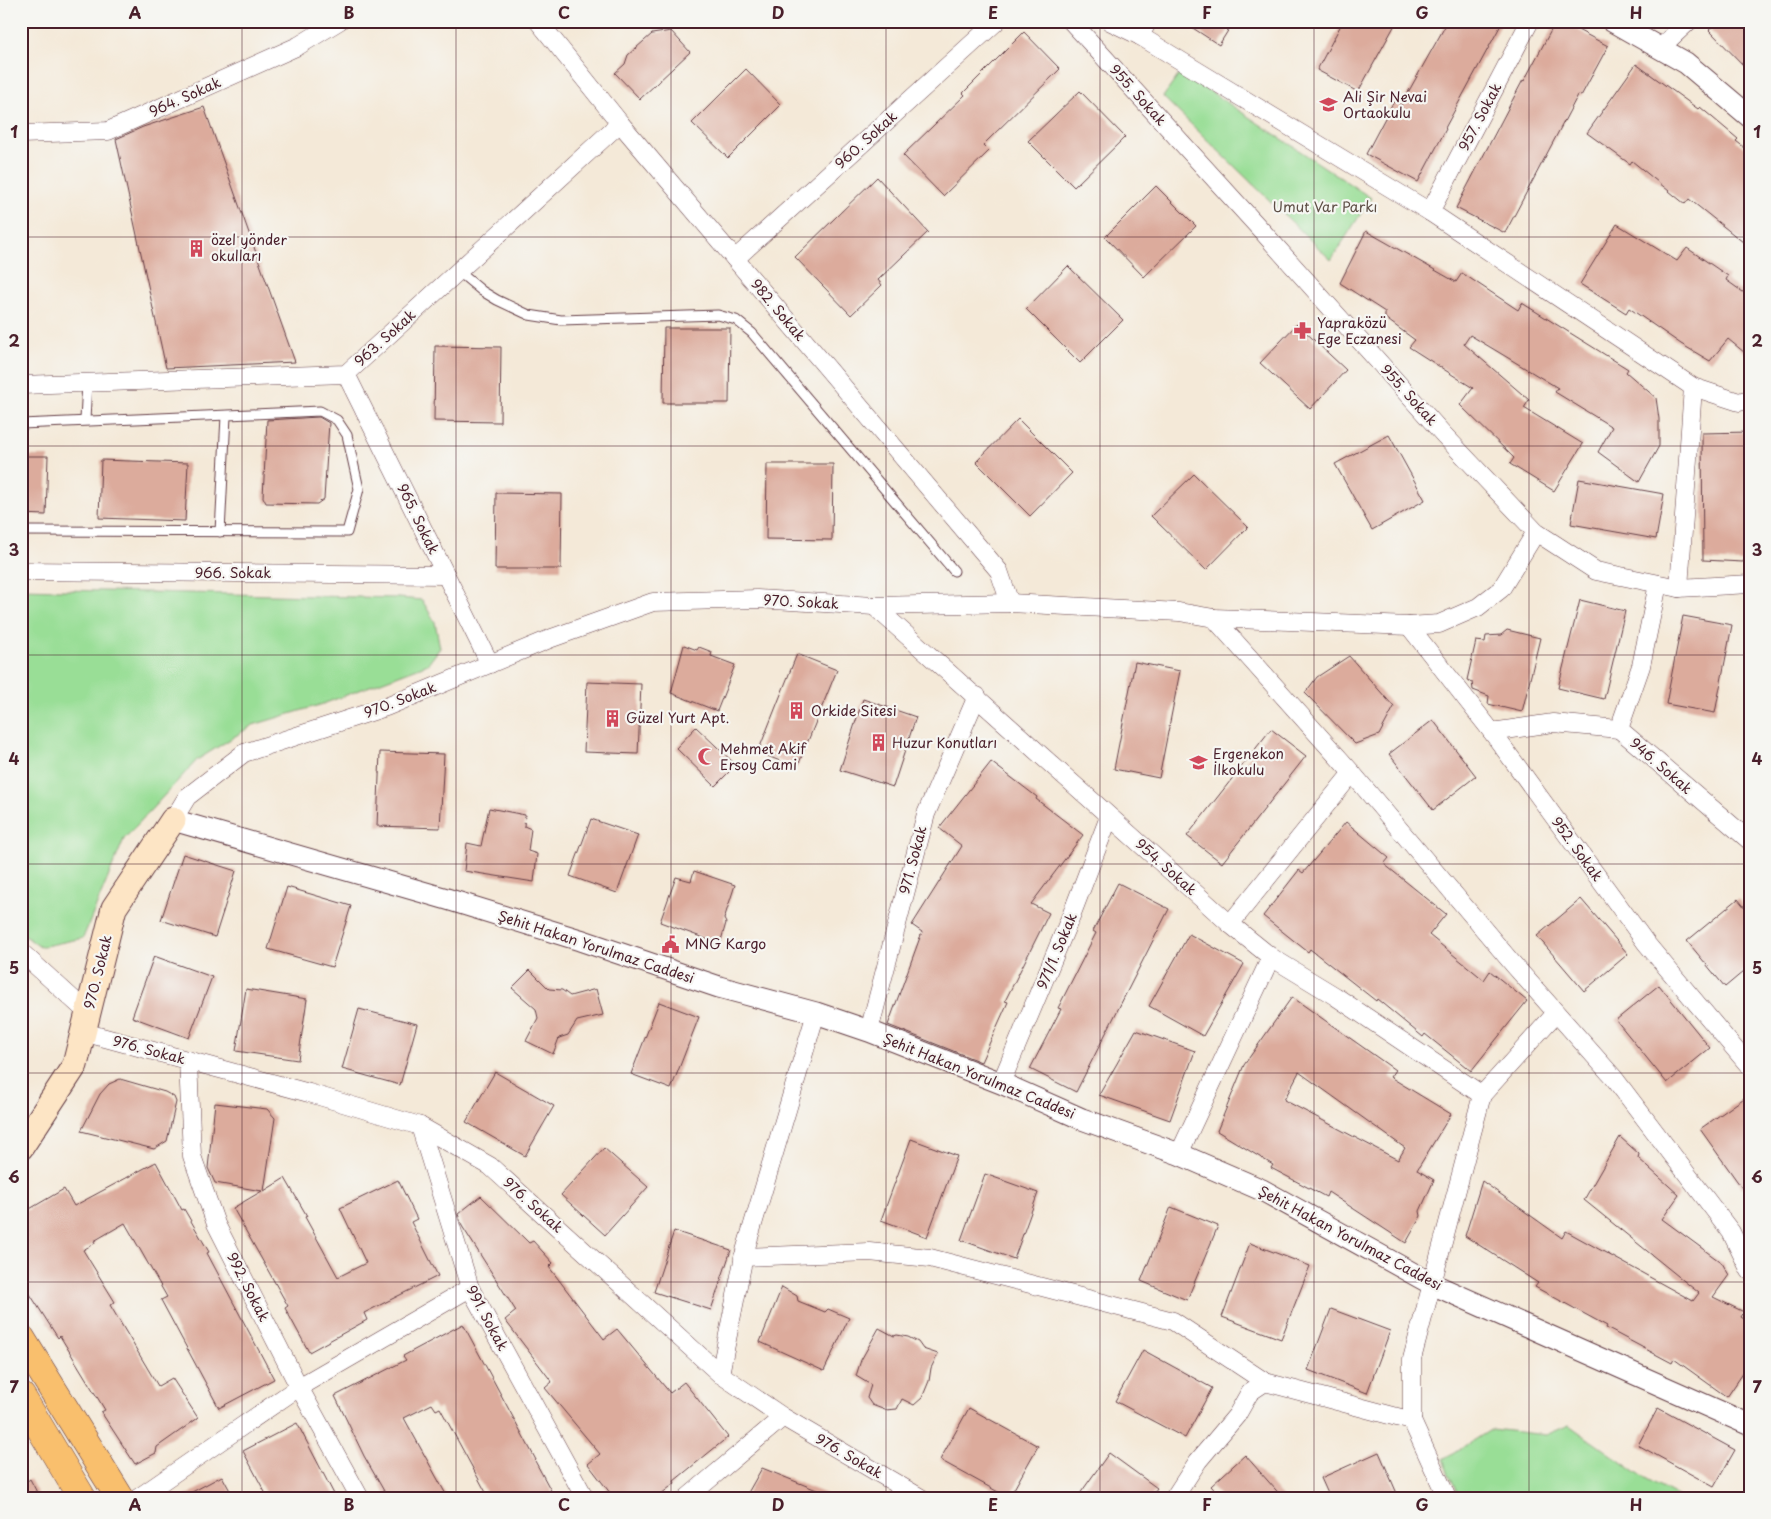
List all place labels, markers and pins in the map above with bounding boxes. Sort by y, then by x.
place label: Ali Şir Nevai Ortaokulu [1343,86,1427,123]
school or university icon: Ali Şir Nevai Ortaokulu [1319,95,1339,115]
place label: özel yönder okulları [211,229,287,266]
building icon: özel yönder okulları [187,238,207,258]
place label: Yapraközü Ege Eczanesi [1317,312,1402,349]
pharmacy icon: Yapraközü Ege Eczanesi [1293,321,1313,341]
place label: Orkide Sitesi [811,700,897,721]
building icon: Orkide Sitesi [787,701,807,721]
place label: Güzel Yurt Apt. [626,707,729,728]
building icon: Güzel Yurt Apt. [602,708,622,728]
place label: Huzur Konutları [892,732,997,753]
building icon: Huzur Konutları [868,733,888,753]
place label: Mehmet Akif Ersoy Cami [720,738,808,775]
place label: Ergenekon İlkokulu [1213,743,1284,780]
mosque icon: Mehmet Akif Ersoy Cami [696,747,716,767]
school or university icon: Ergenekon İlkokulu [1189,752,1209,772]
place label: MNG Kargo [685,933,766,954]
public building icon: MNG Kargo [661,934,681,954]

